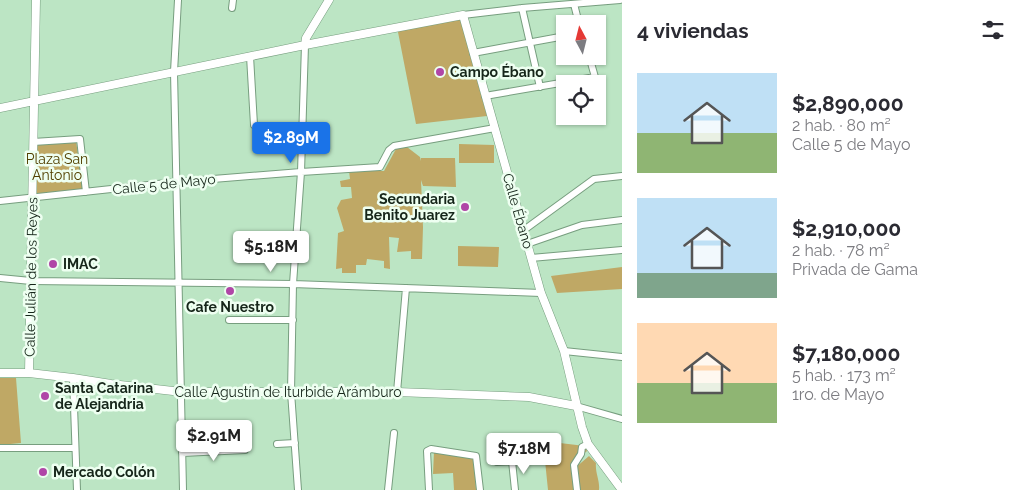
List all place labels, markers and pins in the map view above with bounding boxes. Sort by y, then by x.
place label: Campo Ébano [450,63,544,80]
marker: Campo Ébano [434,66,446,78]
pin: $2.89M [250,121,332,164]
place label: Secundaria Benito Juarez [364,191,455,223]
marker: Secundaria Benito Juarez [459,201,471,213]
pin: $5.18M [230,230,312,273]
place label: IMAC [63,256,98,272]
marker: IMAC [47,258,59,270]
marker: Cafe Nuestro [224,285,236,297]
place label: Cafe Nuestro [186,299,275,315]
place label: Santa Catarina de Alejandria [55,380,153,412]
marker: Santa Catarina de Alejandria [39,390,51,402]
pin: $2.91M [173,420,255,462]
pin: $7.18M [483,432,565,475]
place label: Mercado Colón [53,464,155,480]
marker: Mercado Colón [37,466,49,478]

